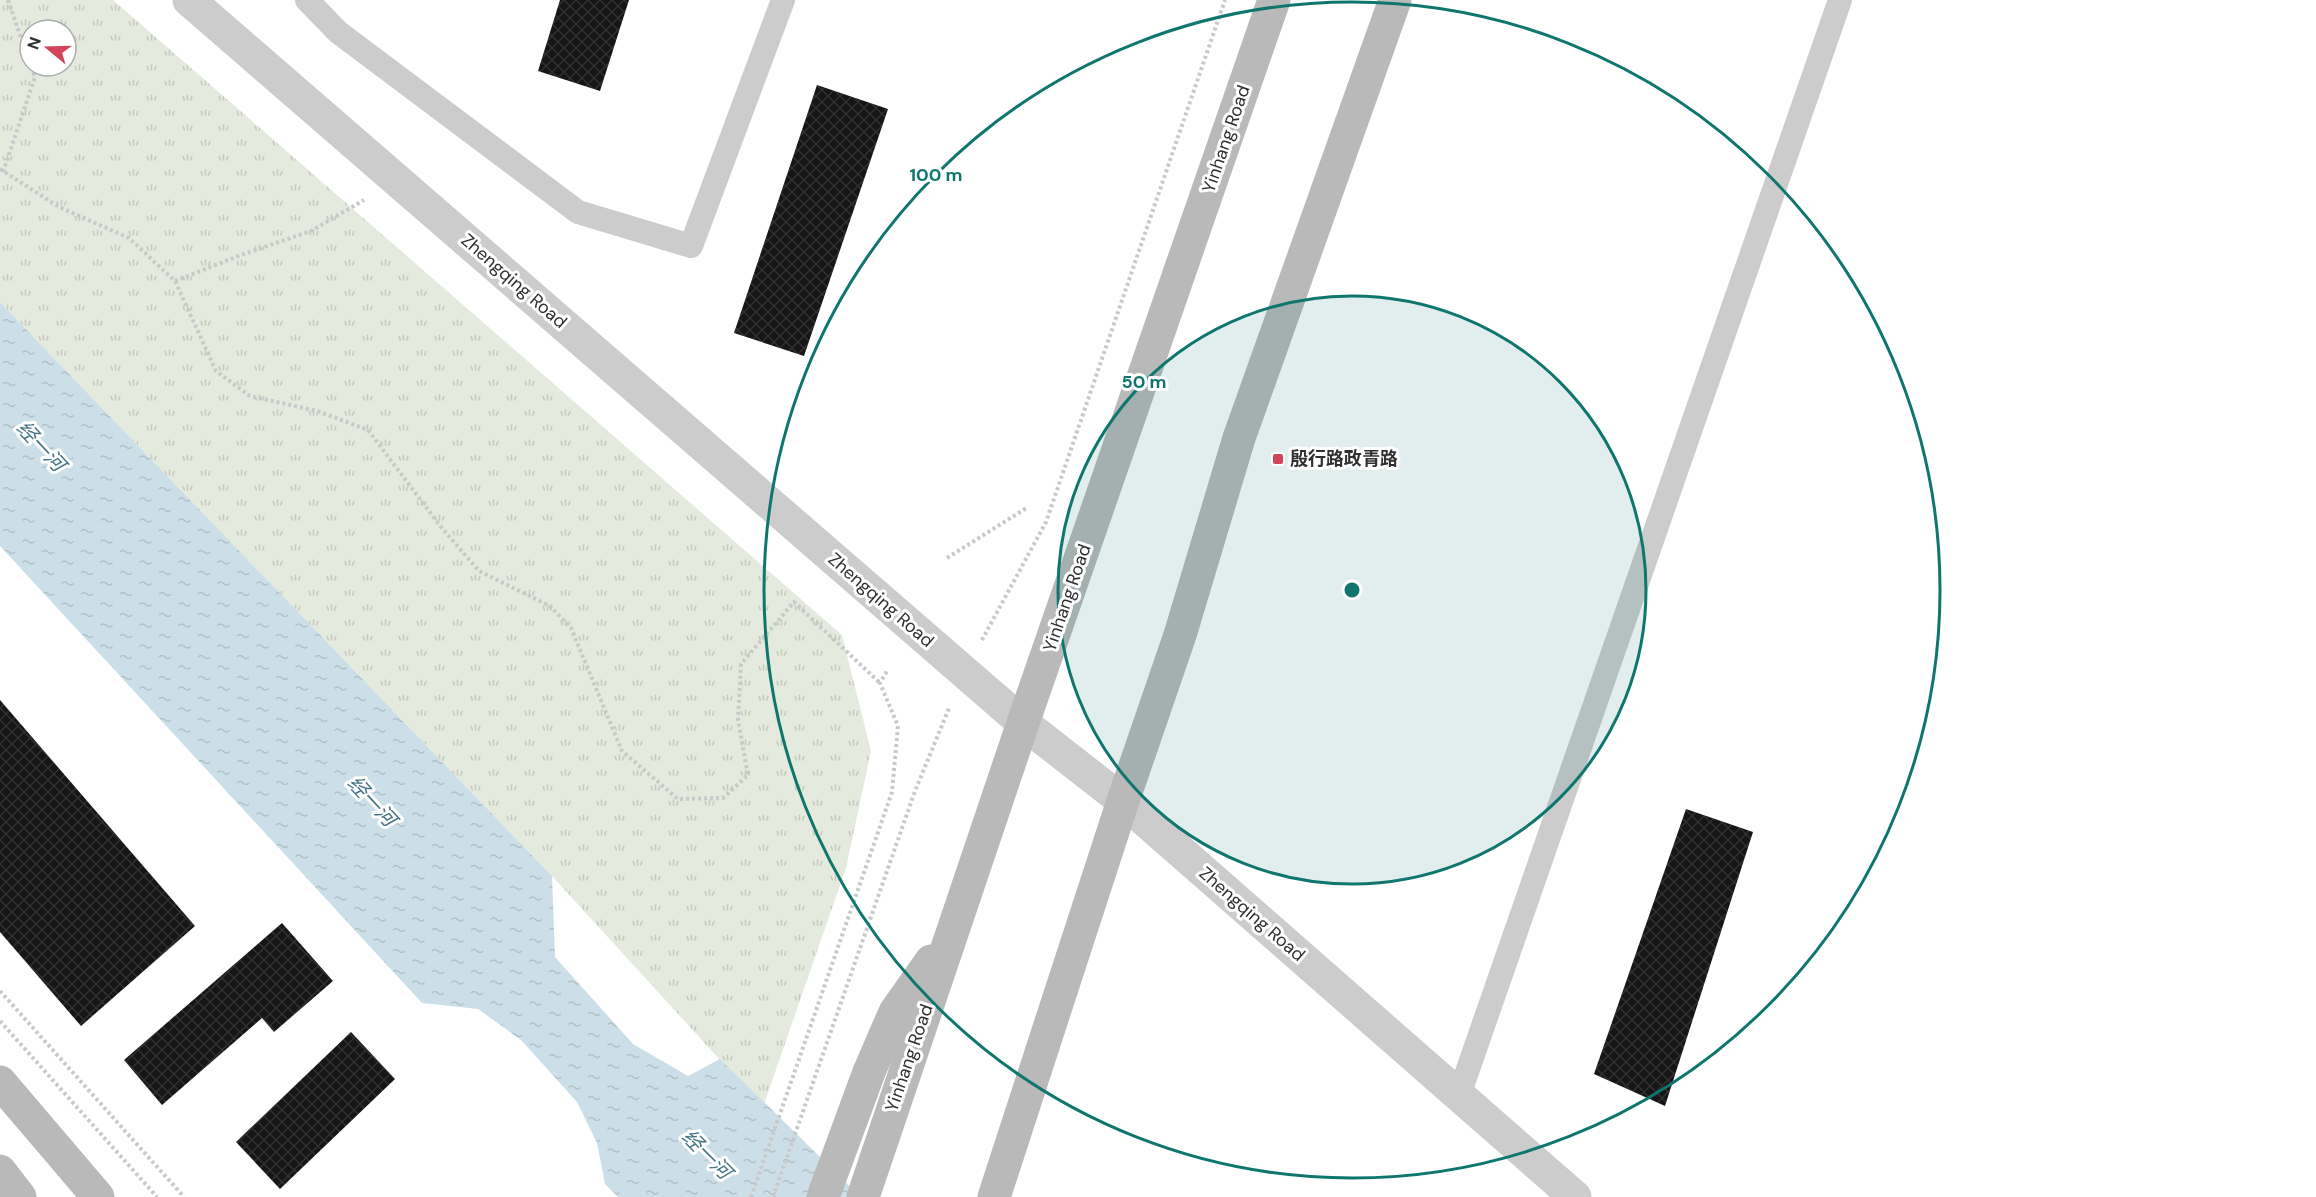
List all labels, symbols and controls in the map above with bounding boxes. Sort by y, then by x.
north arrow [18,18,78,78]
text: N [22,34,46,52]
street label: Yinhang Road [1196,82,1256,196]
text: 100 m [909,163,963,187]
street label: Zhengqing Road [456,228,572,334]
text: 50 m [1121,370,1167,394]
water label: 经一河 [11,415,74,480]
place label: 殷行路政青路 [1290,447,1398,471]
marker: 殷行路政青路 [1271,452,1285,466]
street label: Yinhang Road [1037,541,1097,655]
street label: Zhengqing Road [823,547,939,653]
centre of rings [1342,580,1362,600]
water label: 经一河 [342,770,405,835]
street label: Zhengqing Road [1194,861,1310,967]
street label: Yinhang Road [879,1001,939,1115]
water label: 经一河 [677,1124,740,1187]

